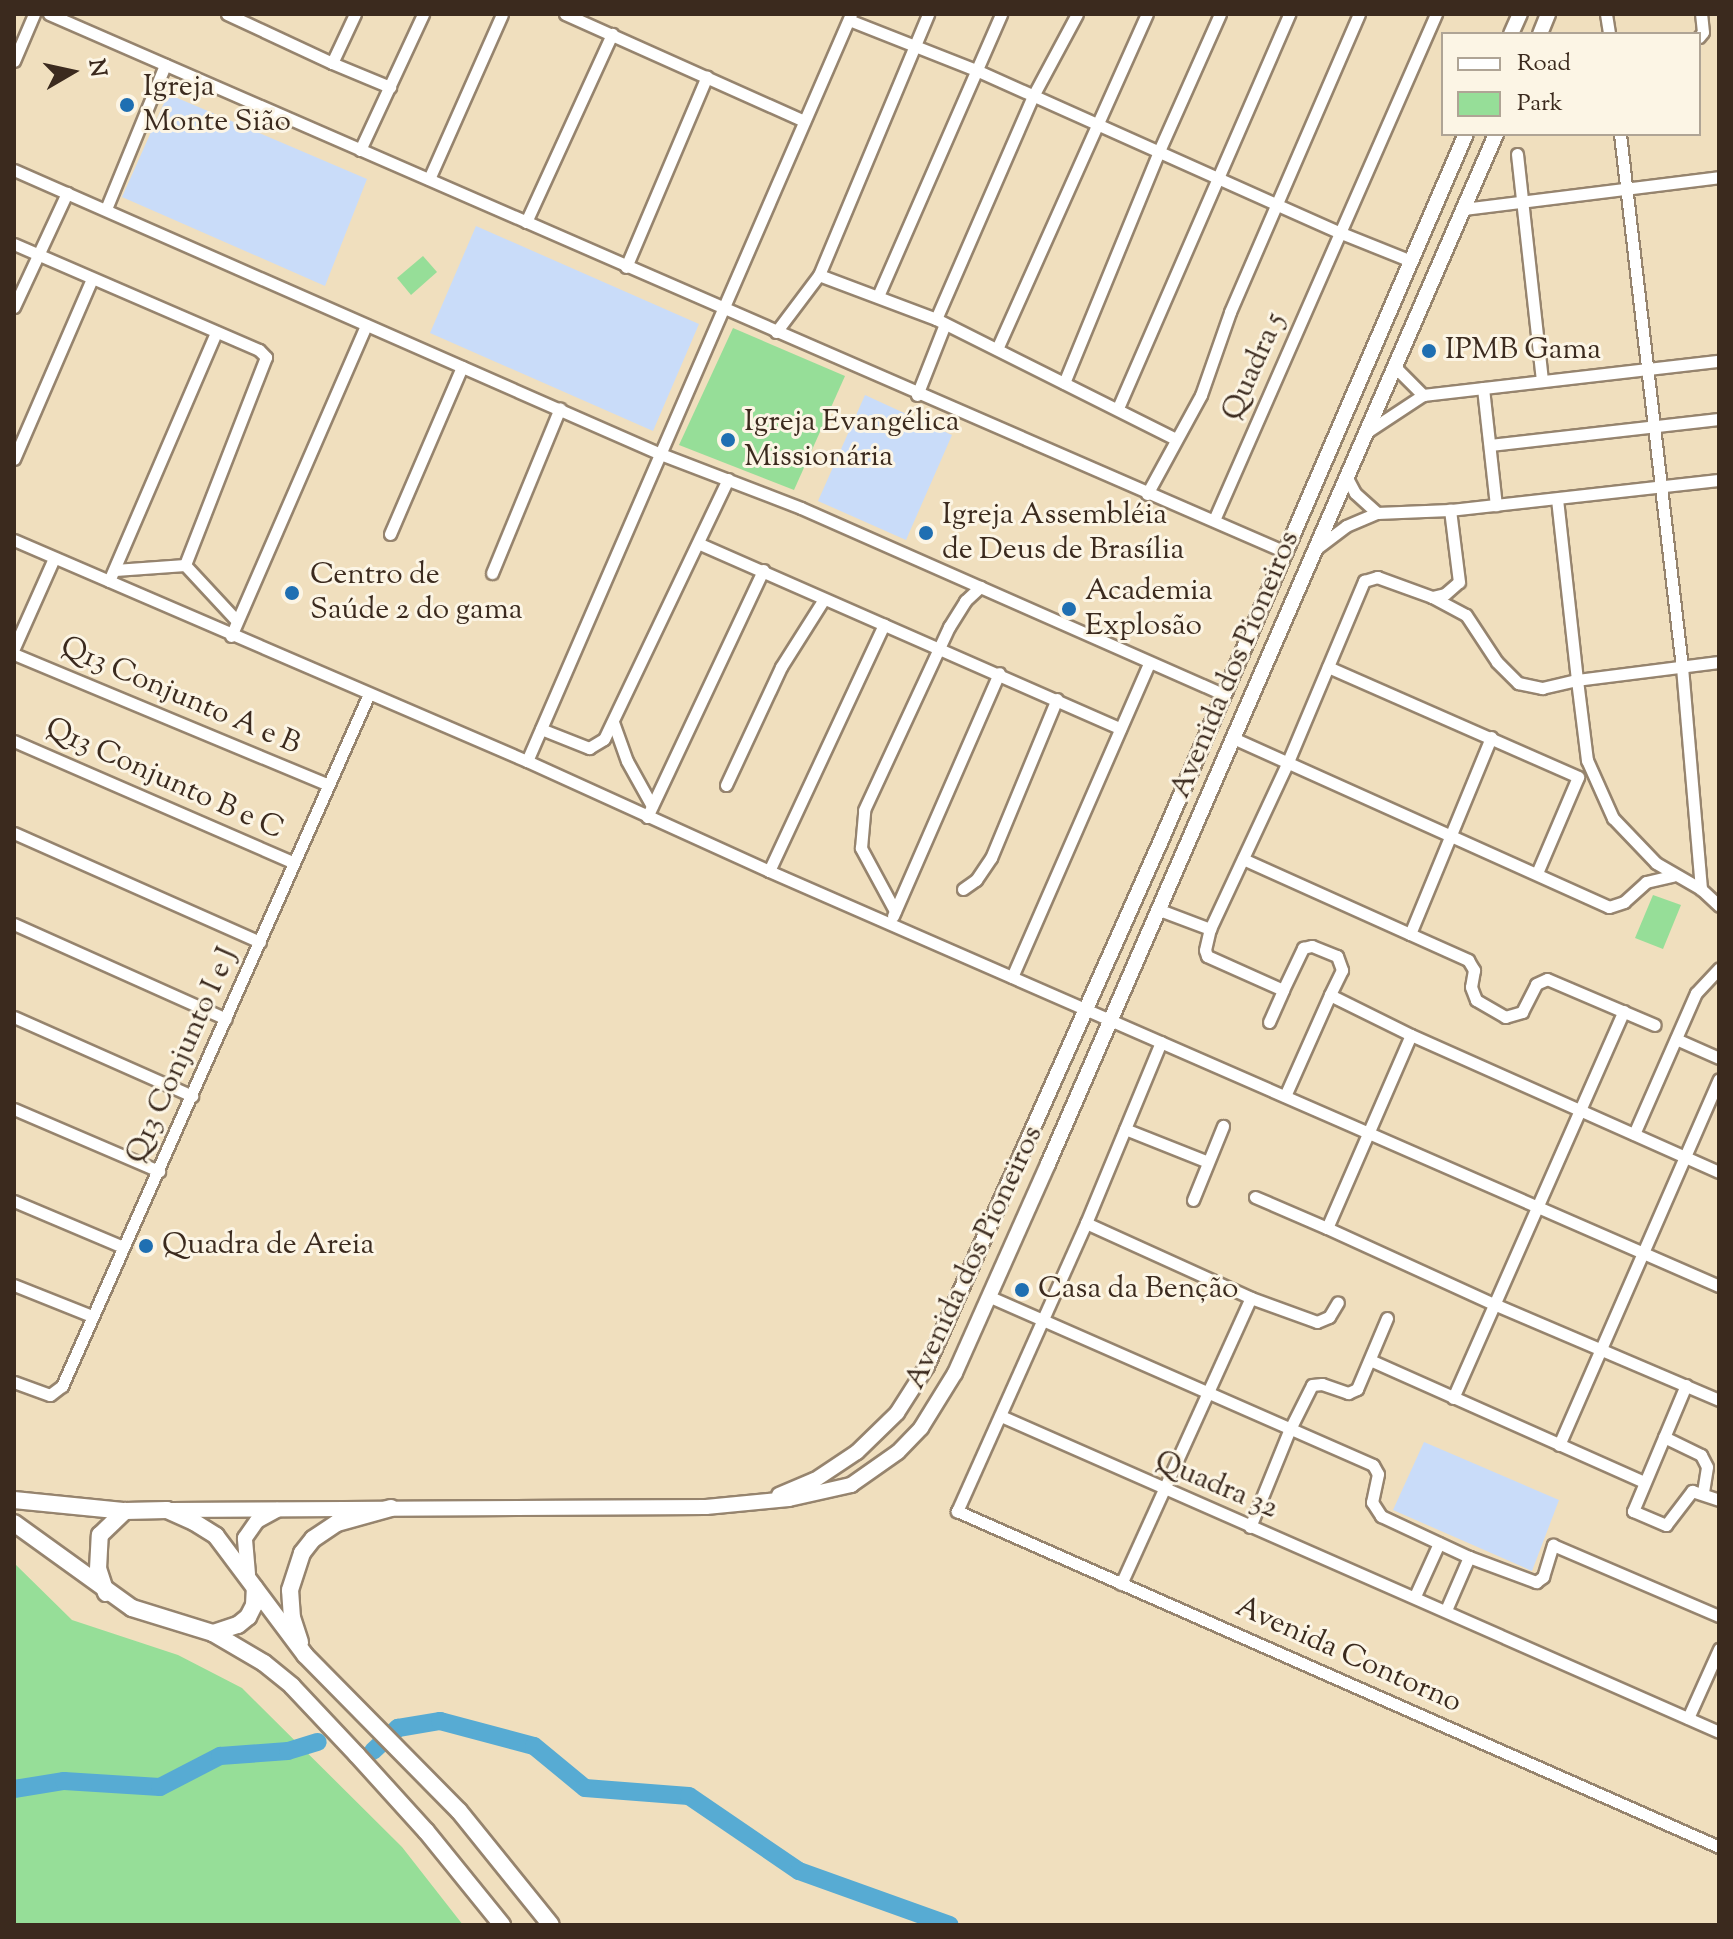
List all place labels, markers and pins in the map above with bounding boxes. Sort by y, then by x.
place label: Igreja Monte Sião [143,70,291,140]
marker: Igreja Monte Sião [118,96,136,114]
place label: IPMB Gama [1445,333,1601,369]
marker: IPMB Gama [1420,342,1438,360]
place label: Igreja Evangélica Missionária [744,405,960,476]
marker: Igreja Evangélica Missionária [719,431,737,449]
place label: Igreja Assembléia de Deus de Brasília [942,498,1184,568]
marker: Igreja Assembléia de Deus de Brasília [917,524,935,542]
place label: Centro de Saúde 2 do gama [310,558,523,628]
place label: Academia Explosão [1085,574,1213,644]
marker: Centro de Saúde 2 do gama [281,582,303,604]
marker: Academia Explosão [1060,600,1078,618]
place label: Quadra de Areia [162,1228,374,1264]
marker: Quadra de Areia [137,1237,155,1255]
place label: Casa da Benção [1038,1272,1238,1308]
marker: Casa da Benção [1013,1281,1031,1299]

